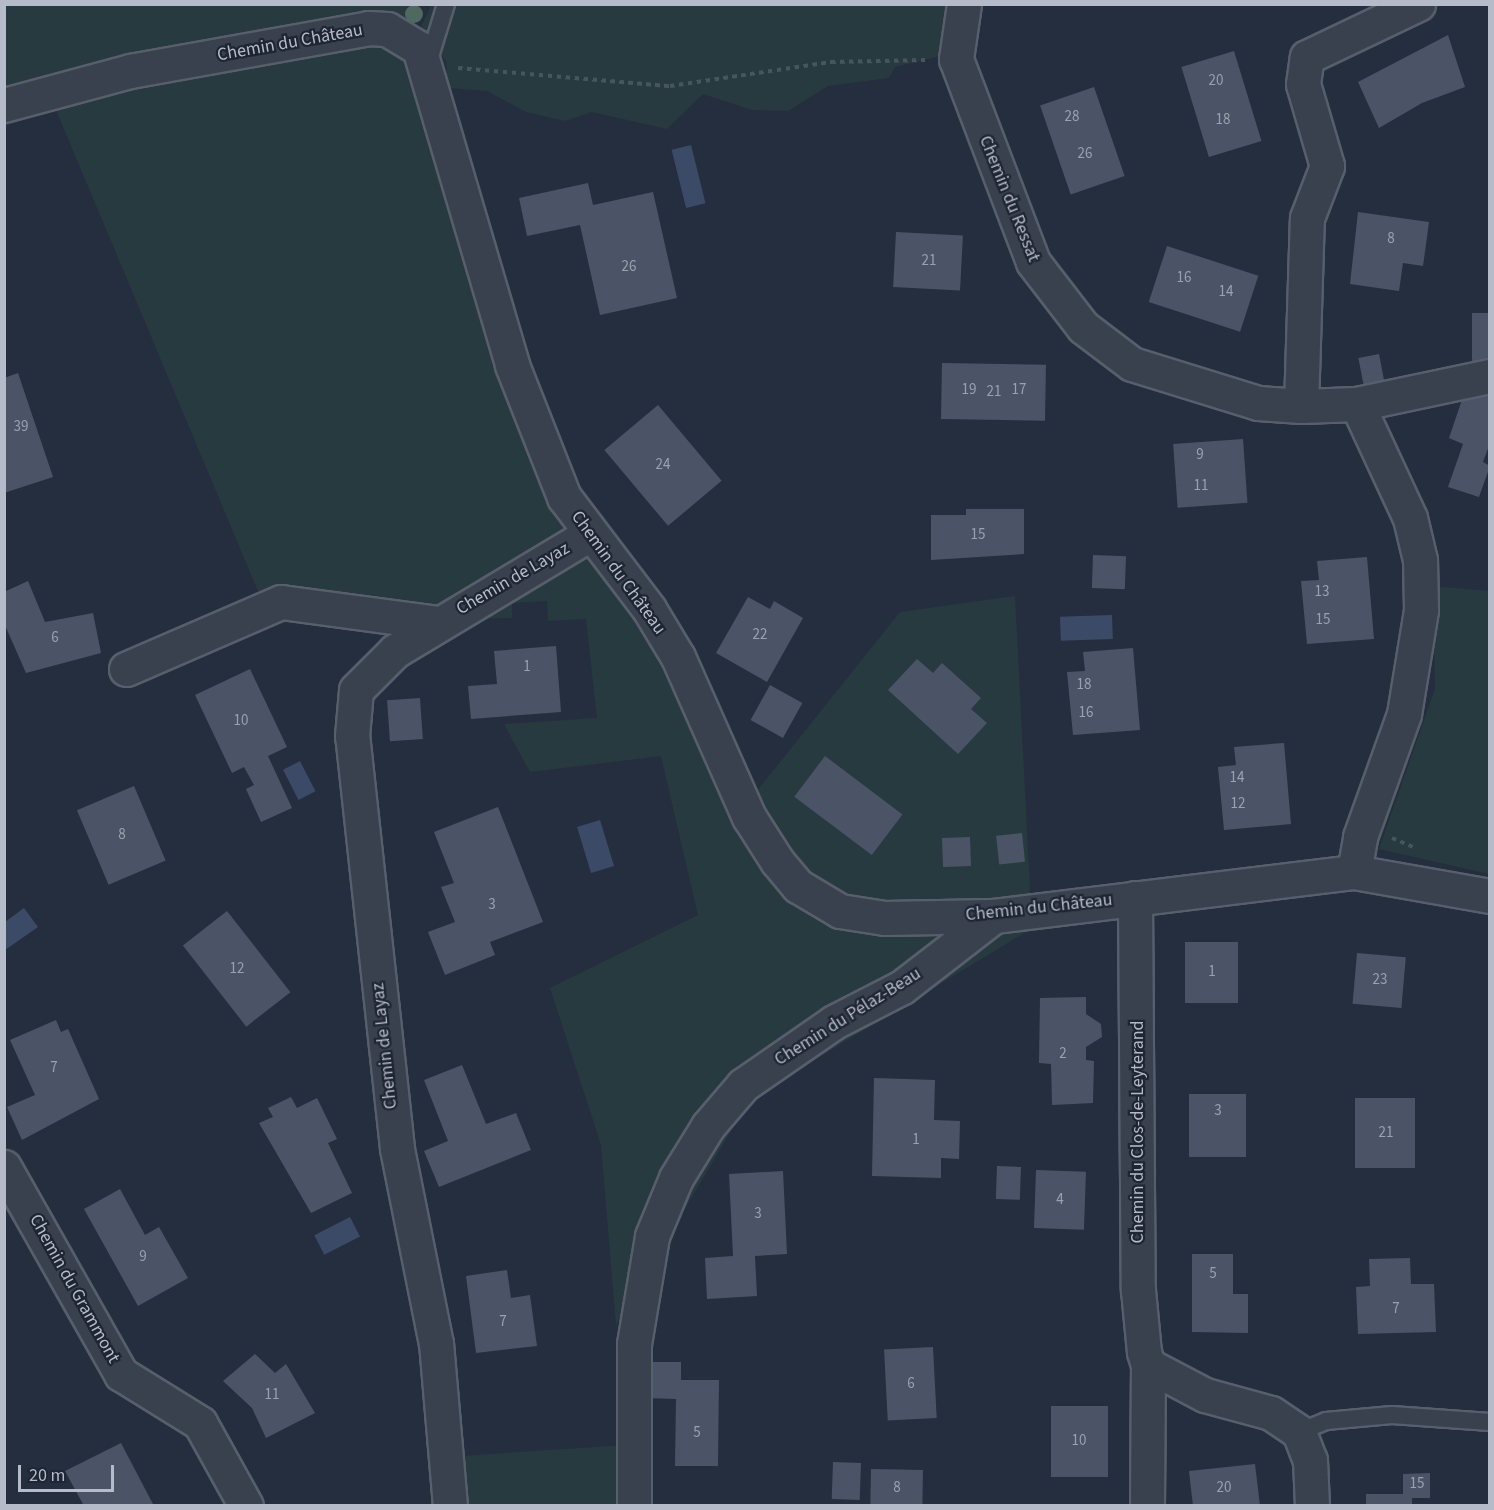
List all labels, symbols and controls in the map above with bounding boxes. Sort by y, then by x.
street label: Chemin du Château [216,20,364,66]
house number: 20 [1209,72,1223,90]
house number: 28 [1065,108,1079,126]
house number: 18 [1216,111,1230,129]
street label: Chemin du Ressat [974,133,1044,265]
house number: 26 [1078,145,1092,163]
house number: 8 [1387,230,1395,248]
house number: 21 [922,252,936,270]
house number: 26 [622,258,636,276]
house number: 16 [1177,269,1191,287]
house number: 14 [1219,283,1233,301]
house number: 19 [962,381,976,399]
house number: 17 [1012,381,1026,399]
house number: 21 [987,383,1001,401]
house number: 39 [14,418,28,436]
house number: 9 [1196,446,1204,464]
house number: 24 [656,456,670,474]
house number: 11 [1194,477,1208,495]
street label: Chemin du Château [566,507,670,639]
house number: 15 [971,526,985,544]
street label: Chemin de Layaz [453,538,573,620]
house number: 13 [1315,583,1329,601]
house number: 15 [1316,611,1330,629]
house number: 22 [753,626,767,644]
house number: 6 [51,629,59,647]
house number: 1 [523,658,531,676]
house number: 18 [1077,676,1091,694]
house number: 16 [1079,704,1093,722]
house number: 10 [234,712,248,730]
house number: 14 [1230,769,1244,787]
house number: 12 [1231,795,1245,813]
house number: 8 [118,826,126,844]
street label: Chemin du Château [965,890,1113,926]
house number: 3 [488,896,496,914]
house number: 12 [230,960,244,978]
street label: Chemin du Pélaz-Beau [771,963,925,1071]
house number: 1 [1208,963,1216,981]
house number: 23 [1373,971,1387,989]
street label: Chemin de Layaz [368,982,402,1110]
street label: Chemin du Clos-de-Leyterand [1127,1020,1149,1244]
house number: 2 [1059,1045,1067,1063]
house number: 7 [50,1059,58,1077]
house number: 3 [1214,1102,1222,1120]
house number: 21 [1379,1124,1393,1142]
house number: 1 [912,1131,920,1149]
house number: 4 [1056,1191,1064,1209]
house number: 3 [754,1205,762,1223]
street label: Chemin du Grammont [24,1211,124,1367]
house number: 9 [139,1248,147,1266]
house number: 5 [1209,1265,1217,1283]
house number: 7 [1392,1300,1400,1318]
house number: 7 [499,1313,507,1331]
house number: 6 [907,1375,915,1393]
house number: 11 [265,1386,279,1404]
house number: 5 [693,1424,701,1442]
house number: 10 [1072,1432,1086,1450]
scale bar [21,1453,117,1491]
text: 20 m [29,1463,65,1488]
house number: 15 [1410,1475,1424,1493]
house number: 8 [893,1479,901,1497]
house number: 20 [1217,1479,1231,1497]

